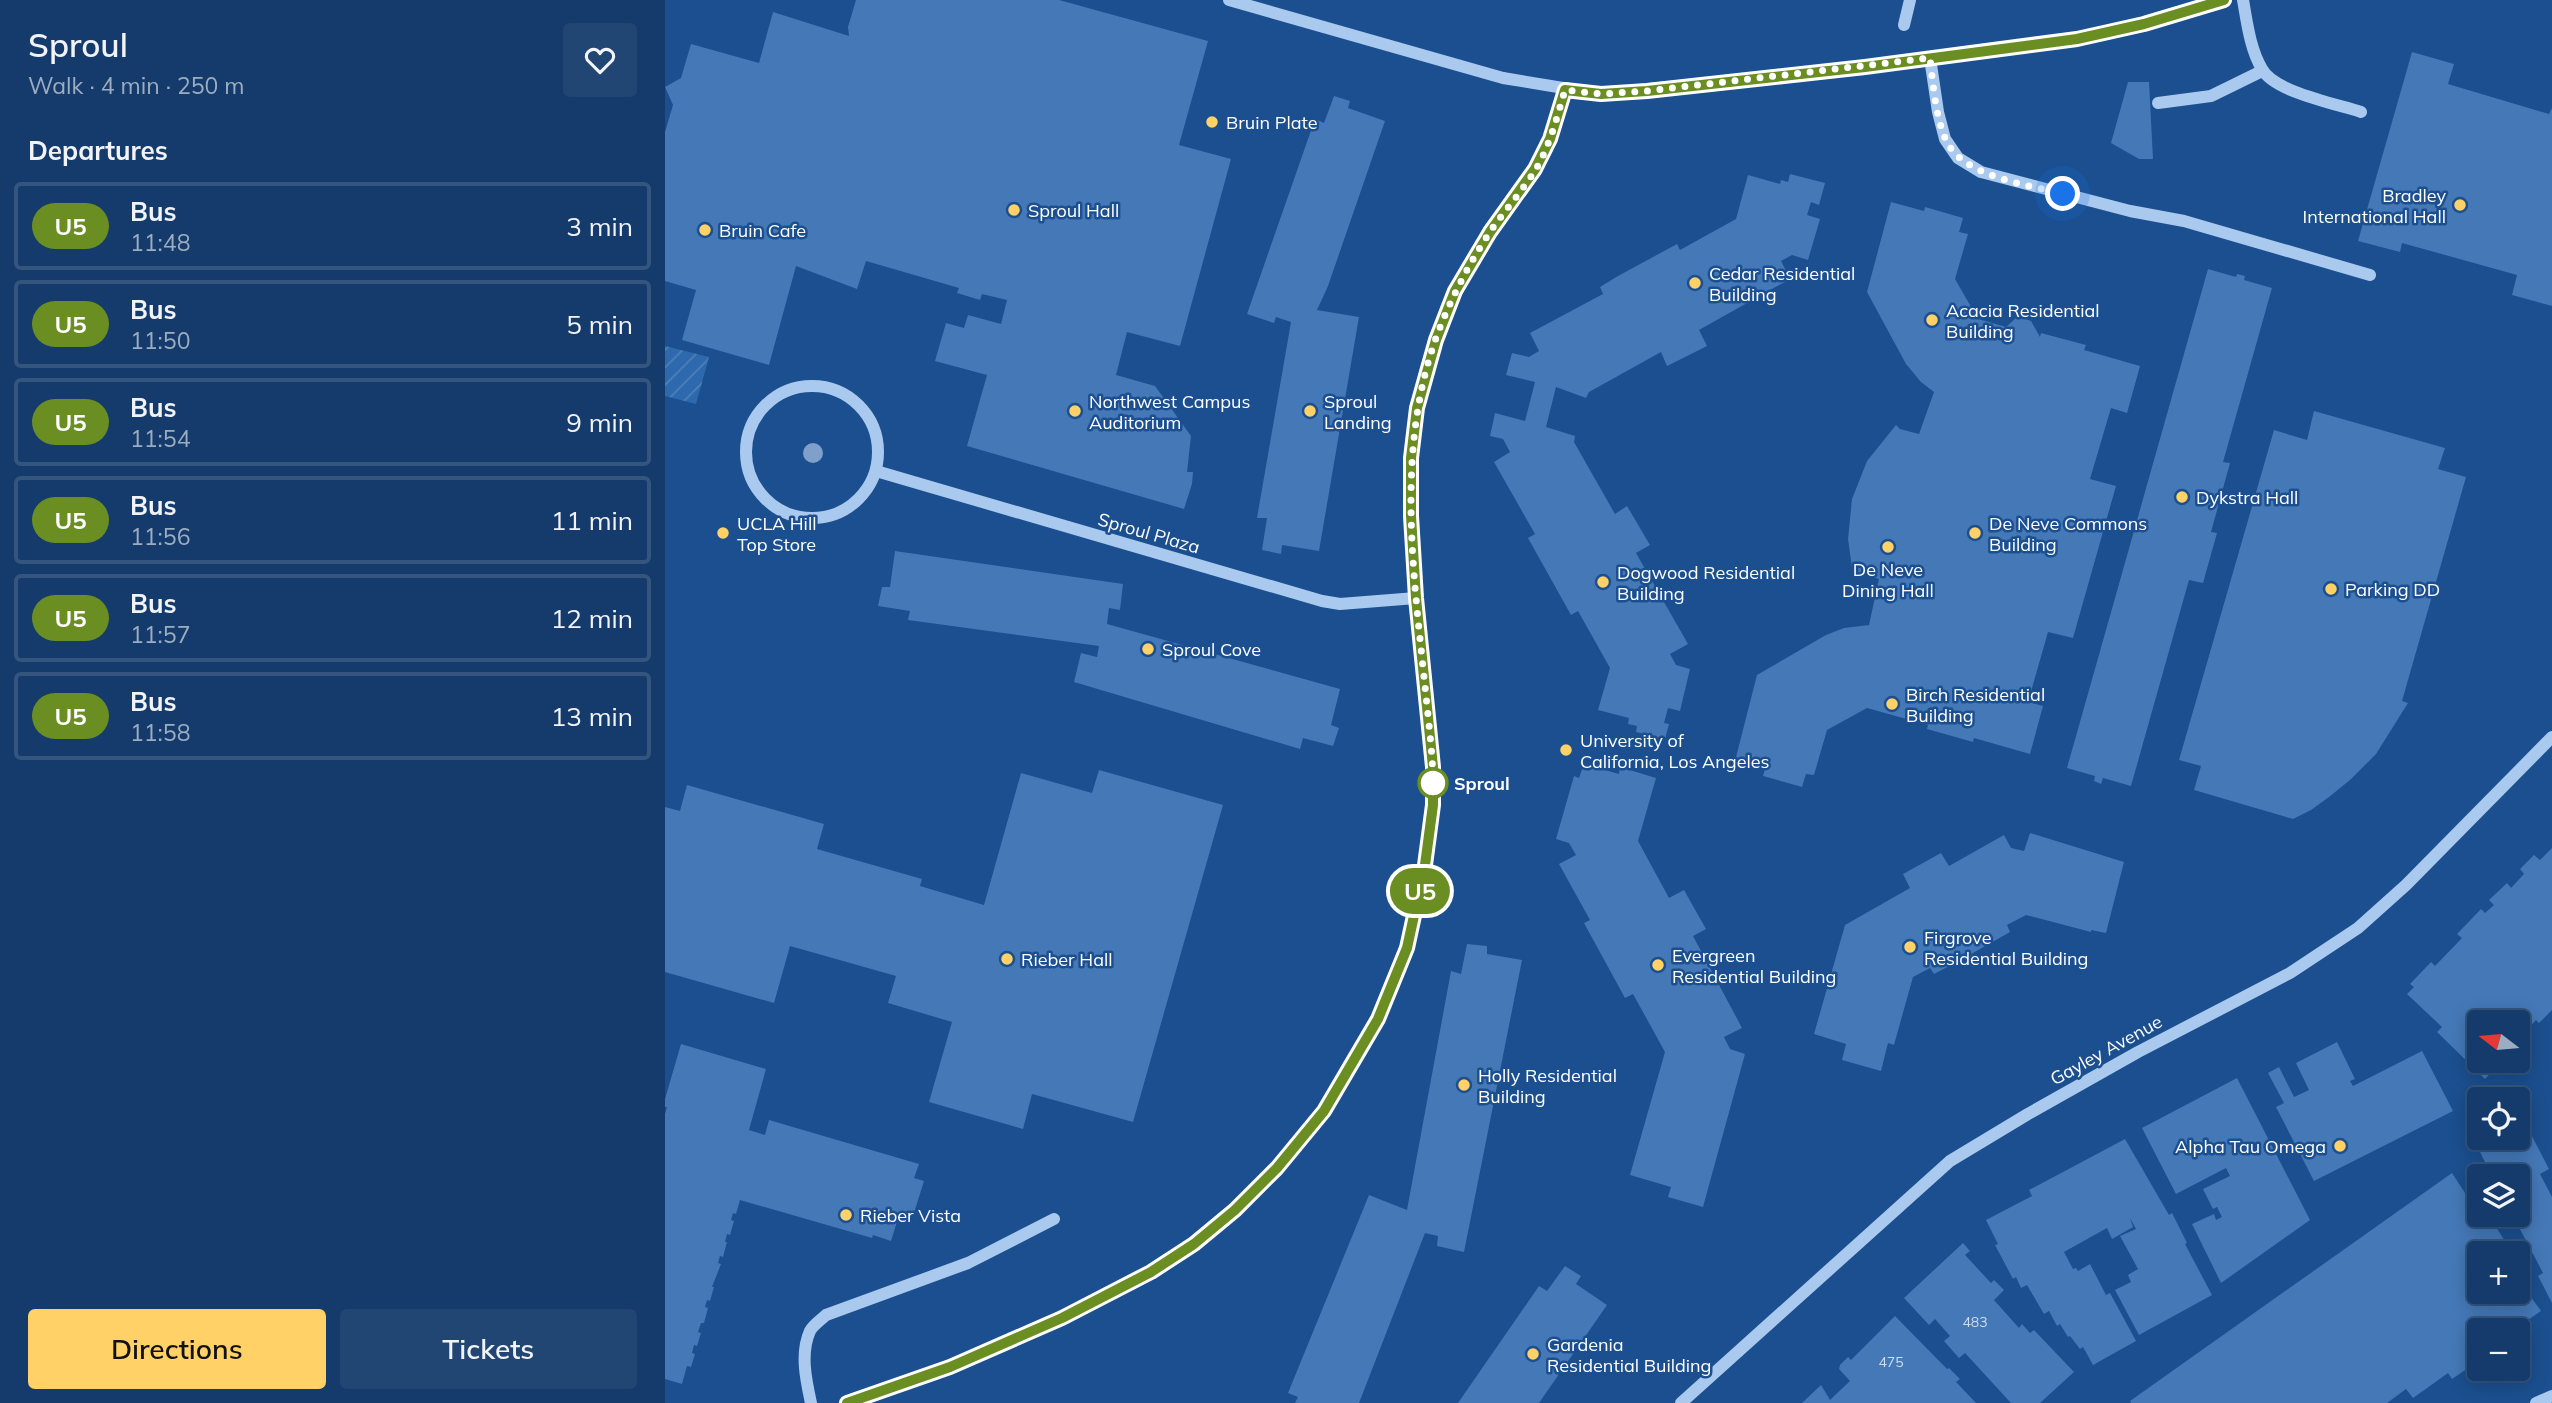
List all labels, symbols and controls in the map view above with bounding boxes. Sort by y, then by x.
button: heart [563,23,637,97]
text: Sproul [28,24,128,65]
text: Walk · 4 min · 250 m [28,71,245,100]
place label: Bruin Plate [1226,111,1318,134]
marker: Bruin Plate [1204,114,1220,130]
text: Departures [28,134,168,167]
your location [2045,176,2080,211]
place label: Bradley International Hall [2303,184,2446,228]
text: Bus [130,195,176,228]
marker: Bradley International Hall [2452,197,2468,213]
place label: Sproul Hall [1028,199,1119,222]
marker: Sproul Hall [1006,202,1022,218]
text: 3 min [566,210,633,243]
text: U5 [54,211,87,241]
place label: Bruin Cafe [719,219,806,242]
marker: Bruin Cafe [697,222,713,238]
text: 11:48 [130,228,190,257]
place label: Cedar Residential Building [1709,262,1855,306]
marker: Cedar Residential Building [1687,275,1703,291]
text: Bus [130,293,176,326]
place label: Acacia Residential Building [1946,299,2100,343]
text: 5 min [566,308,633,341]
text: U5 [54,309,87,339]
marker: Acacia Residential Building [1924,312,1940,328]
text: 11:50 [130,326,190,355]
place label: Northwest Campus Auditorium [1089,390,1250,434]
place label: Sproul Landing [1324,390,1392,434]
text: Bus [130,391,176,424]
marker: Northwest Campus Auditorium [1067,403,1083,419]
marker: Sproul Landing [1302,403,1318,419]
text: 9 min [566,406,633,439]
text: U5 [54,407,87,437]
text: 11:54 [130,424,190,453]
place label: Dykstra Hall [2196,486,2298,509]
text: Bus [130,489,176,522]
marker: Dykstra Hall [2174,489,2190,505]
text: 11 min [551,504,633,537]
text: U5 [54,505,87,535]
street label: Sproul Plaza [1095,507,1203,559]
place label: UCLA Hill Top Store [737,512,816,556]
place label: De Neve Commons Building [1989,512,2147,556]
text: 11:56 [130,522,190,551]
marker: UCLA Hill Top Store [715,525,731,541]
marker: De Neve Commons Building [1967,525,1983,541]
marker: De Neve Dining Hall [1880,539,1896,555]
place label: De Neve Dining Hall [1842,558,1934,602]
place label: Dogwood Residential Building [1617,561,1795,605]
marker: Dogwood Residential Building [1595,574,1611,590]
place label: Parking DD [2345,578,2440,601]
marker: Parking DD [2323,581,2339,597]
text: Bus [130,587,176,620]
text: 12 min [551,602,633,635]
text: U5 [54,603,87,633]
text: 11:57 [130,620,190,649]
place label: Sproul Cove [1162,638,1261,661]
marker: Sproul Cove [1140,641,1156,657]
place label: Birch Residential Building [1906,683,2045,727]
text: Bus [130,685,176,718]
marker: Birch Residential Building [1884,696,1900,712]
text: 13 min [551,700,633,733]
text: U5 [54,701,87,731]
text: 11:58 [130,718,190,747]
place label: University of California, Los Angeles [1580,729,1770,773]
marker: University of California, Los Angeles [1558,742,1574,758]
marker: Sproul [1418,768,1448,798]
place label: Sproul [1454,772,1510,795]
line badge: U5 [1389,868,1451,914]
text: U5 [1404,876,1436,906]
place label: Firgrove Residential Building [1924,926,2088,970]
marker: Firgrove Residential Building [1902,939,1918,955]
place label: Evergreen Residential Building [1672,944,1836,988]
place label: Rieber Hall [1021,948,1113,971]
marker: Rieber Hall [999,951,1015,967]
marker: Evergreen Residential Building [1650,957,1666,973]
street label: Gayley Avenue [2046,1010,2166,1090]
north arrow [2467,1010,2531,1073]
map controls [2467,1010,2530,1381]
place label: Holly Residential Building [1478,1064,1617,1108]
marker: Holly Residential Building [1456,1077,1472,1093]
button: locate [2467,1087,2530,1150]
place label: Alpha Tau Omega [2175,1135,2326,1158]
marker: Alpha Tau Omega [2332,1138,2348,1154]
button: layers [2467,1164,2530,1227]
place label: Rieber Vista [860,1204,961,1227]
marker: Rieber Vista [838,1207,854,1223]
button: + [2467,1241,2530,1304]
button: Directions [28,1309,326,1389]
button: Tickets [340,1309,637,1389]
house number: 483 [1962,1313,1988,1331]
button: − [2467,1318,2530,1381]
place label: Gardenia Residential Building [1547,1333,1711,1377]
marker: Gardenia Residential Building [1525,1346,1541,1362]
house number: 475 [1878,1353,1904,1371]

